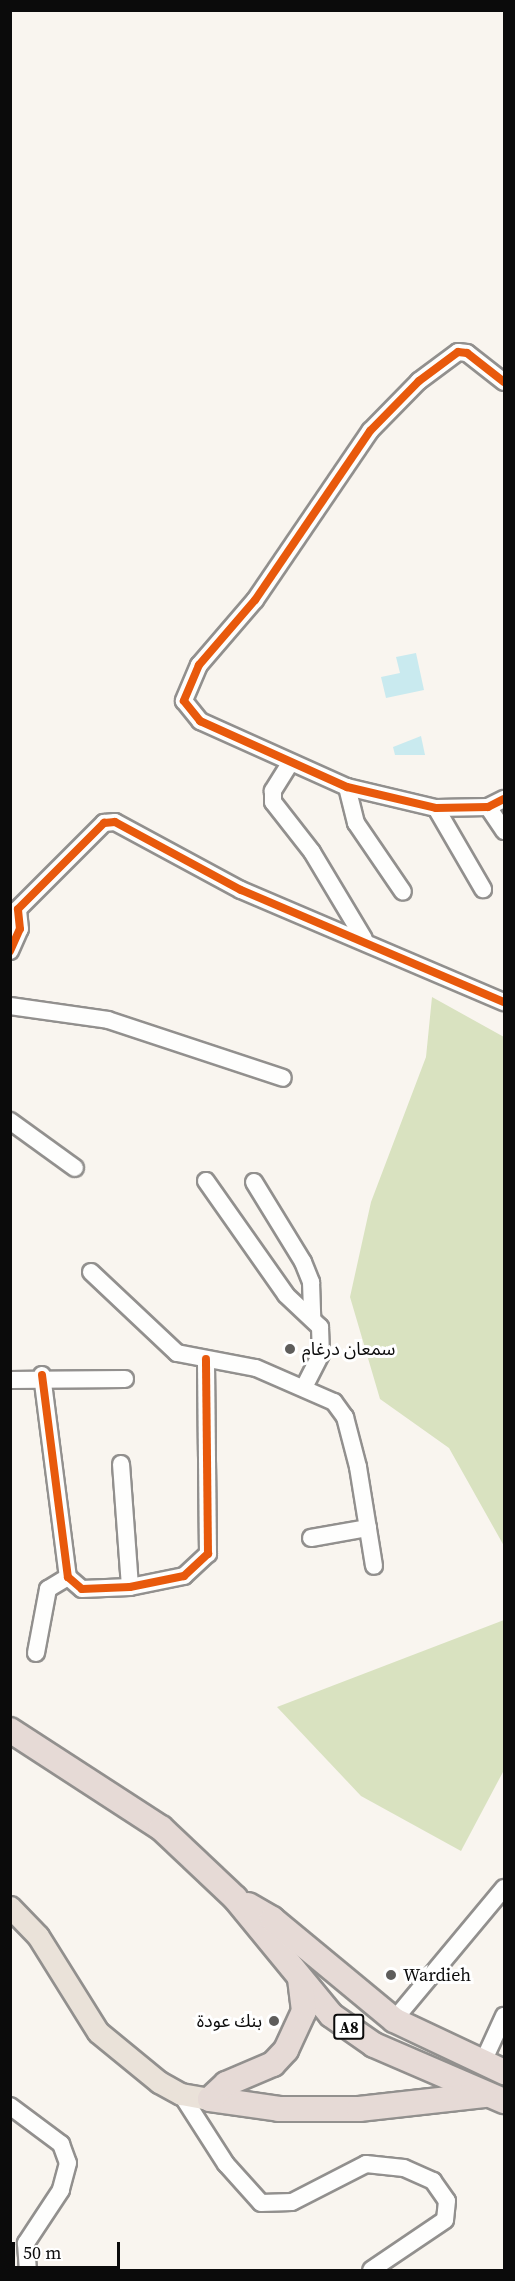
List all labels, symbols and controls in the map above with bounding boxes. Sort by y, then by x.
place label: سمعان درغام [302,1338,395,1360]
marker: سمعان درغام [283,1342,297,1356]
place label: Wardieh [403,1964,471,1986]
marker: Wardieh [384,1968,398,1982]
place label: بنك عودة [197,2010,262,2032]
marker: بنك عودة [267,2014,281,2028]
road number: A8 [332,2014,366,2040]
scale bar [15,2230,123,2268]
text: 50 m [23,2240,61,2265]

